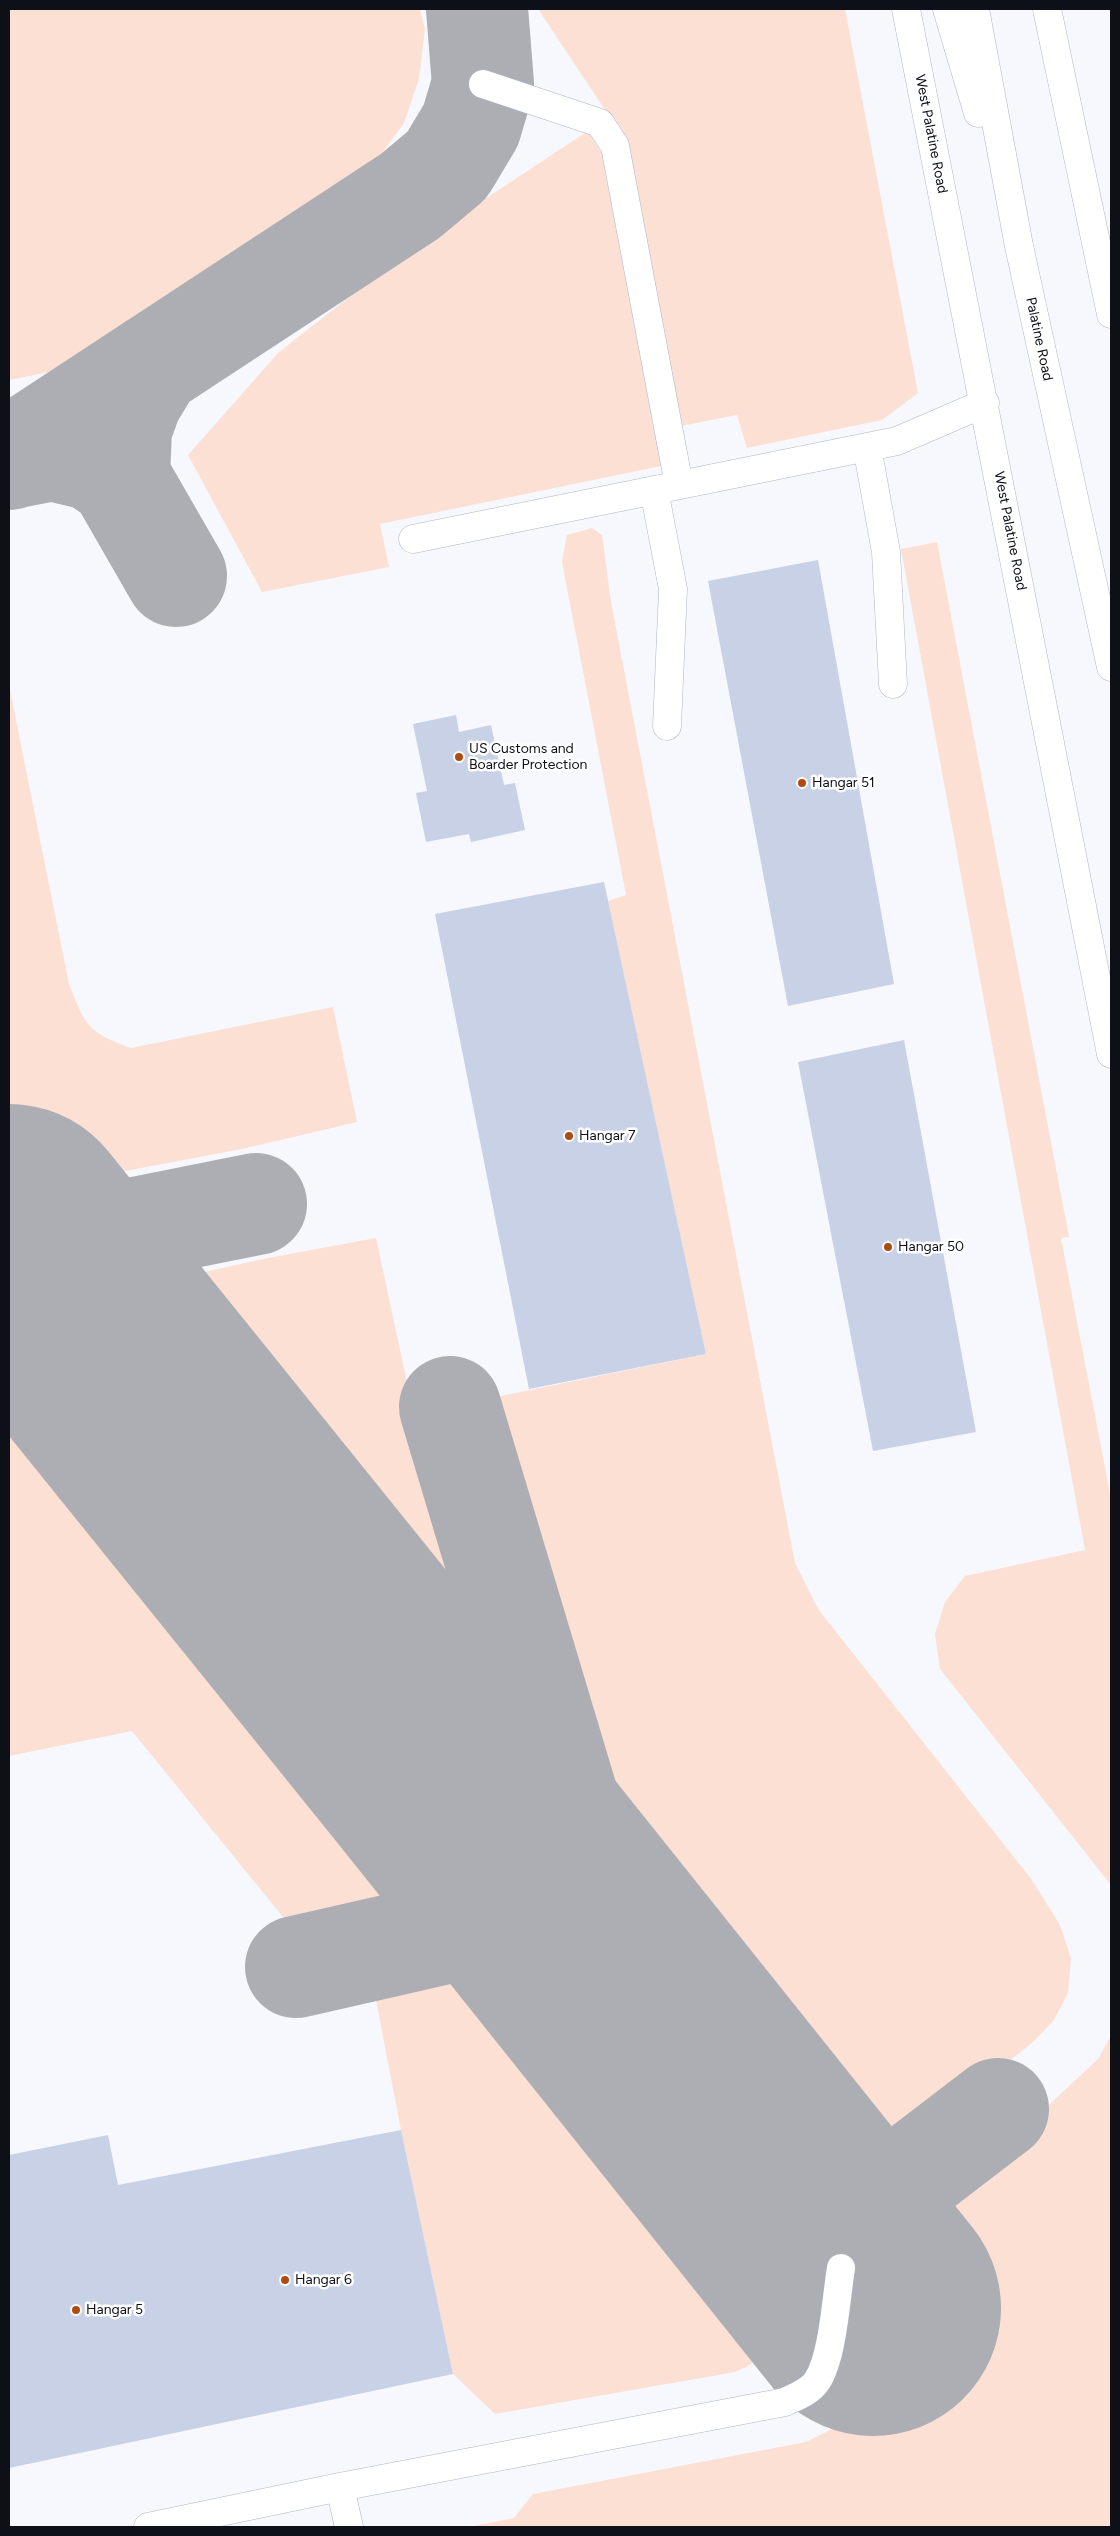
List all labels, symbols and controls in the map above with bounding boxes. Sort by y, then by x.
street label: West Palatine Road [911,73,951,195]
street label: Palatine Road [1022,296,1056,382]
street label: West Palatine Road [990,470,1030,592]
place label: US Customs and Boarder Protection [469,741,587,774]
marker: US Customs and Boarder Protection [453,751,465,763]
place label: Hangar 51 [812,775,875,791]
marker: Hangar 51 [796,777,808,789]
place label: Hangar 7 [579,1128,636,1144]
marker: Hangar 7 [563,1130,575,1142]
place label: Hangar 50 [898,1239,964,1255]
marker: Hangar 50 [882,1241,894,1253]
place label: Hangar 6 [295,2272,352,2288]
marker: Hangar 6 [279,2274,291,2286]
place label: Hangar 5 [86,2302,143,2318]
marker: Hangar 5 [70,2304,82,2316]

